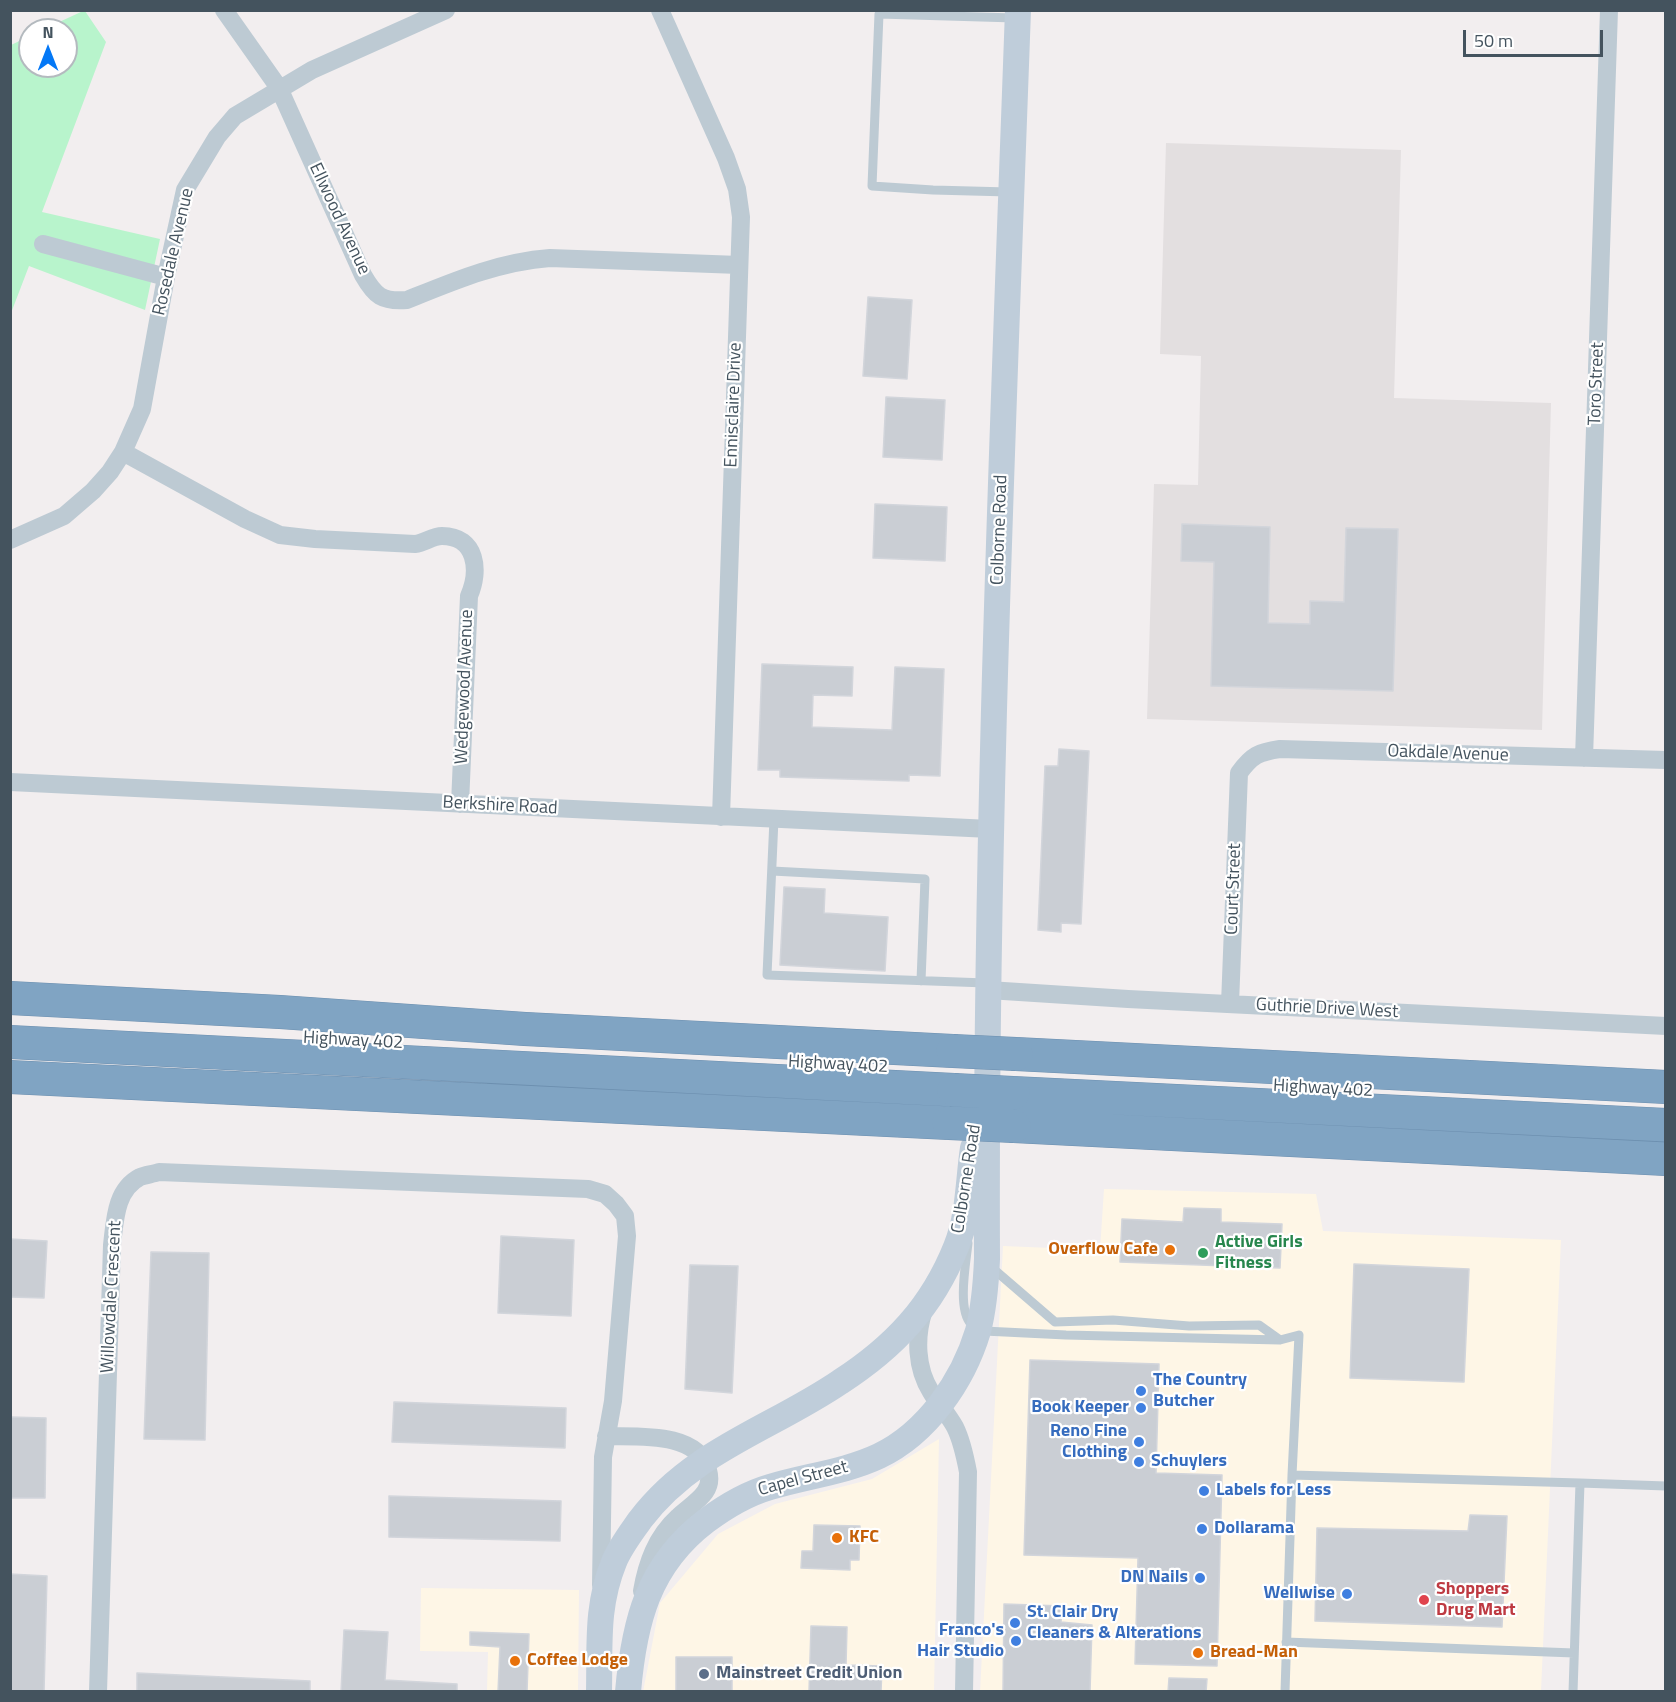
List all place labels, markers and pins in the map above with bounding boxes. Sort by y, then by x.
place label: Active Girls Fitness [1215,1232,1303,1274]
place label: Overflow Cafe [1048,1239,1158,1261]
marker: Overflow Cafe [1163,1243,1177,1257]
marker: Active Girls Fitness [1196,1246,1210,1260]
place label: The Country Butcher [1153,1370,1247,1412]
marker: The Country Butcher [1134,1384,1148,1398]
place label: Book Keeper [1031,1397,1129,1419]
marker: Book Keeper [1134,1401,1148,1415]
place label: Reno Fine Clothing [1050,1421,1127,1464]
marker: Reno Fine Clothing [1132,1435,1146,1449]
place label: Schuylers [1151,1451,1227,1473]
marker: Schuylers [1132,1455,1146,1469]
place label: Labels for Less [1216,1480,1331,1502]
marker: Labels for Less [1197,1484,1211,1498]
place label: Dollarama [1214,1518,1294,1540]
marker: Dollarama [1195,1522,1209,1536]
place label: KFC [849,1527,879,1549]
marker: KFC [830,1531,844,1545]
place label: DN Nails [1120,1567,1188,1589]
marker: DN Nails [1193,1571,1207,1585]
place label: Shoppers Drug Mart [1436,1579,1516,1622]
place label: Wellwise [1263,1583,1335,1605]
marker: Wellwise [1340,1587,1354,1601]
marker: Shoppers Drug Mart [1417,1593,1431,1607]
place label: St. Clair Dry Cleaners & Alterations [1027,1602,1201,1644]
marker: St. Clair Dry Cleaners & Alterations [1008,1616,1022,1630]
place label: Franco's Hair Studio [917,1620,1004,1662]
marker: Franco's Hair Studio [1009,1634,1023,1648]
place label: Bread-Man [1210,1642,1298,1664]
marker: Bread-Man [1191,1646,1205,1660]
place label: Coffee Lodge [527,1650,628,1672]
marker: Coffee Lodge [508,1654,522,1668]
place label: Mainstreet Credit Union [716,1663,902,1685]
marker: Mainstreet Credit Union [697,1667,711,1681]

